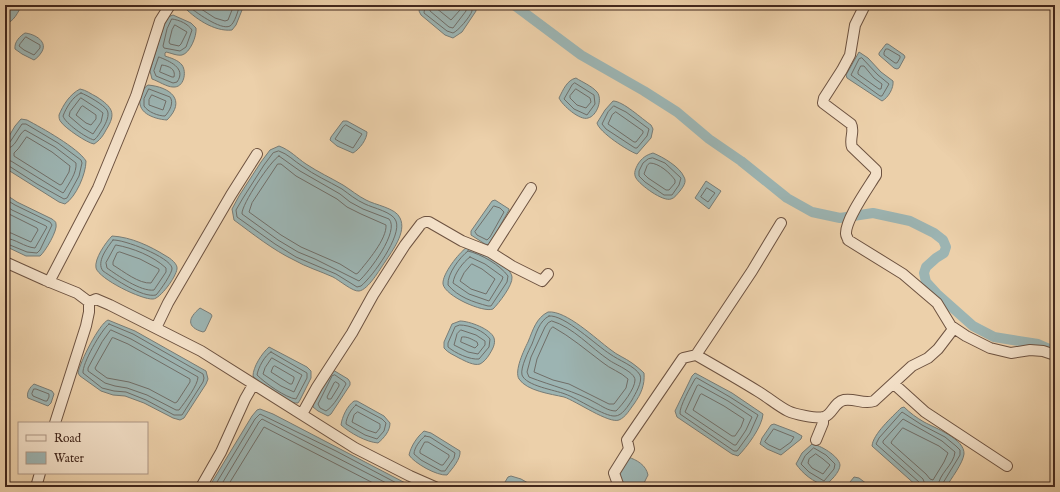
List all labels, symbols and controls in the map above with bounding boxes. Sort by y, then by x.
legend [18,422,148,474]
text: Road [54,431,82,446]
text: Water [54,451,85,466]

